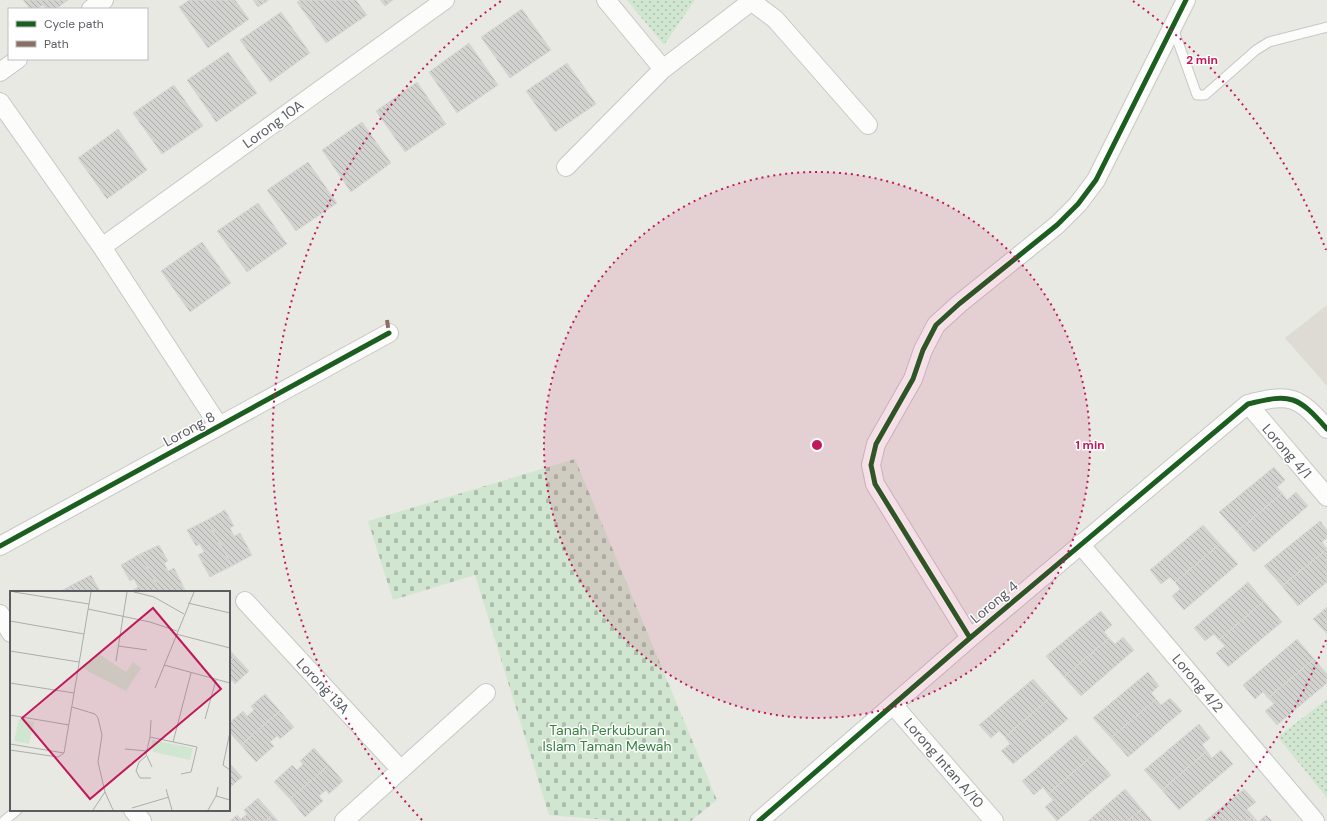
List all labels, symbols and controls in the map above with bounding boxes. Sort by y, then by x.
legend [8,8,148,60]
text: Cycle path [44,16,104,32]
text: Path [44,36,69,52]
text: 2 min [1186,52,1218,68]
street label: Lorong 10A [239,96,307,152]
street label: Lorong 8 [160,407,218,451]
street label: Lorong 4/1 [1258,420,1316,482]
text: 1 min [1075,437,1105,453]
centre of rings [810,438,824,452]
street label: Lorong 4 [967,577,1022,627]
inset map [10,591,230,811]
street label: Lorong 4/2 [1169,650,1227,716]
street label: Lorong 13A [293,654,353,718]
street label: Lorong Intan A/10 [900,714,988,812]
park label: Tanah Perkuburan Islam Taman Mewah [542,721,672,755]

